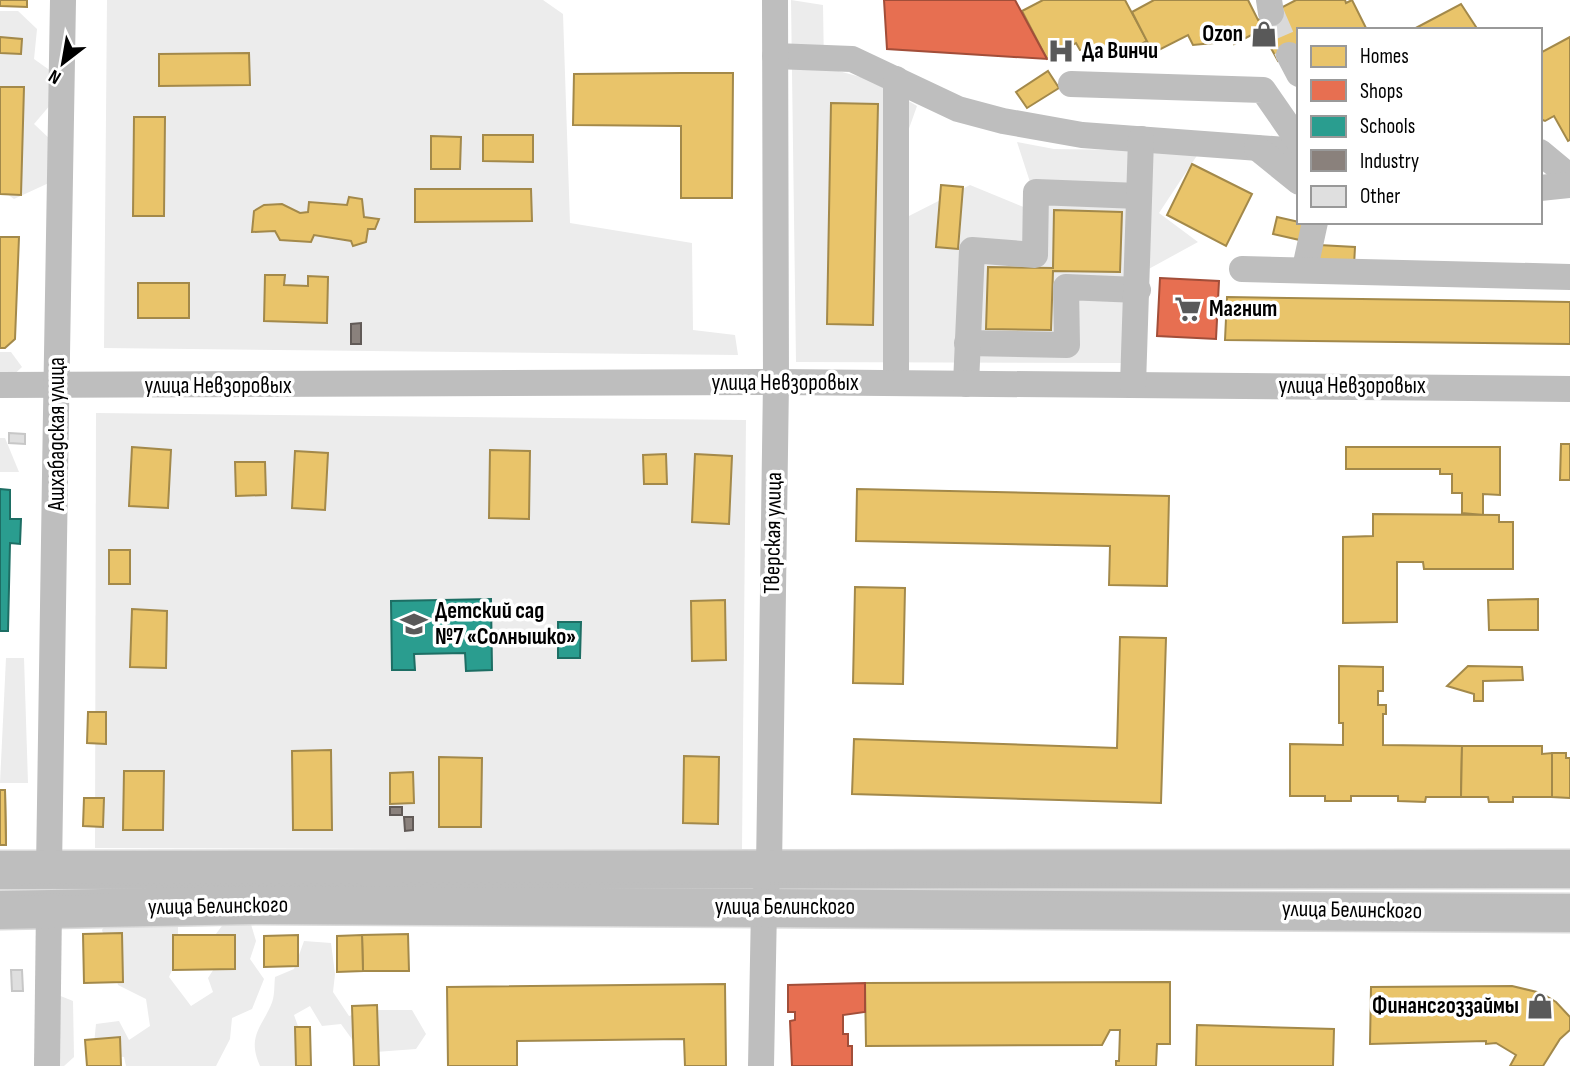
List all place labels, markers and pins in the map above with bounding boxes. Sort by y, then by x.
shop icon: Ozon [1249,19,1279,49]
place label: Ozon [1202,20,1243,48]
hospital icon: Да Винчи [1046,36,1076,66]
place label: Да Винчи [1082,37,1158,65]
supermarket icon: Магнит [1173,294,1203,324]
place label: Магнит [1209,295,1277,323]
place label: Детский сад №7 «Солнышко» [435,597,576,651]
school or university icon: Детский сад №7 «Солнышко» [399,609,429,639]
shop icon: Финансгоззаймы [1525,991,1555,1021]
place label: Финансгоззаймы [1372,992,1519,1020]

